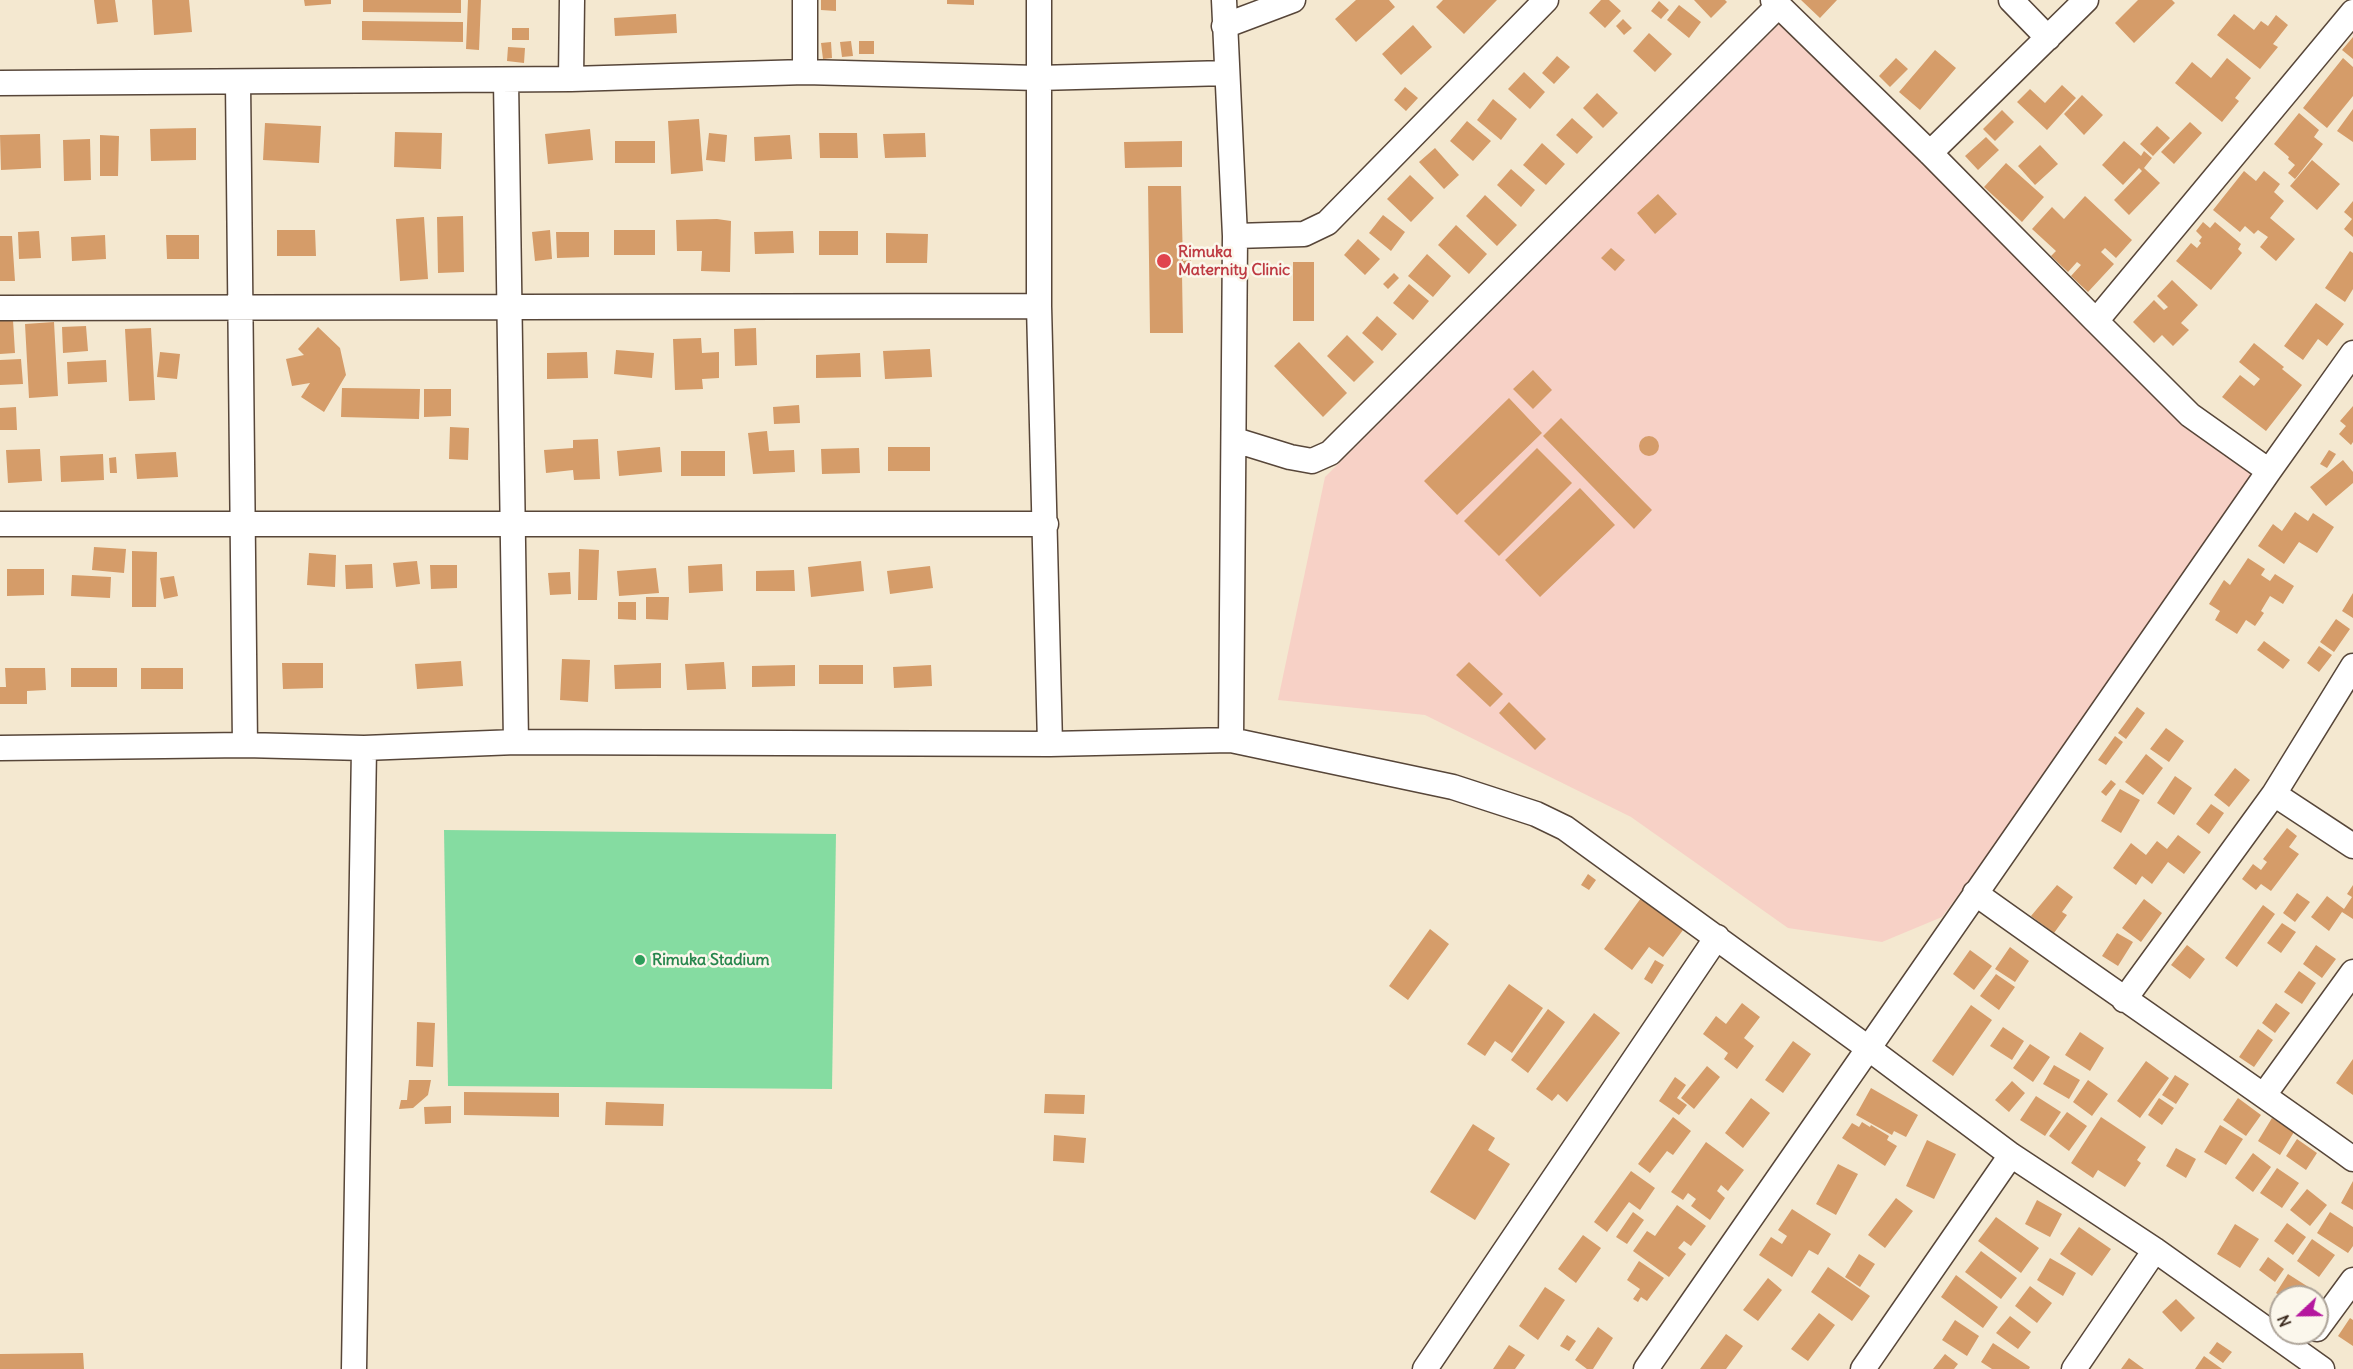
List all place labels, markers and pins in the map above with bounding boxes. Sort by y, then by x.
place label: Rimuka Maternity Clinic [1178,242,1290,280]
marker: Rimuka Maternity Clinic [1155,252,1173,270]
place label: Rimuka Stadium [652,950,770,970]
marker: Rimuka Stadium [633,953,647,967]

